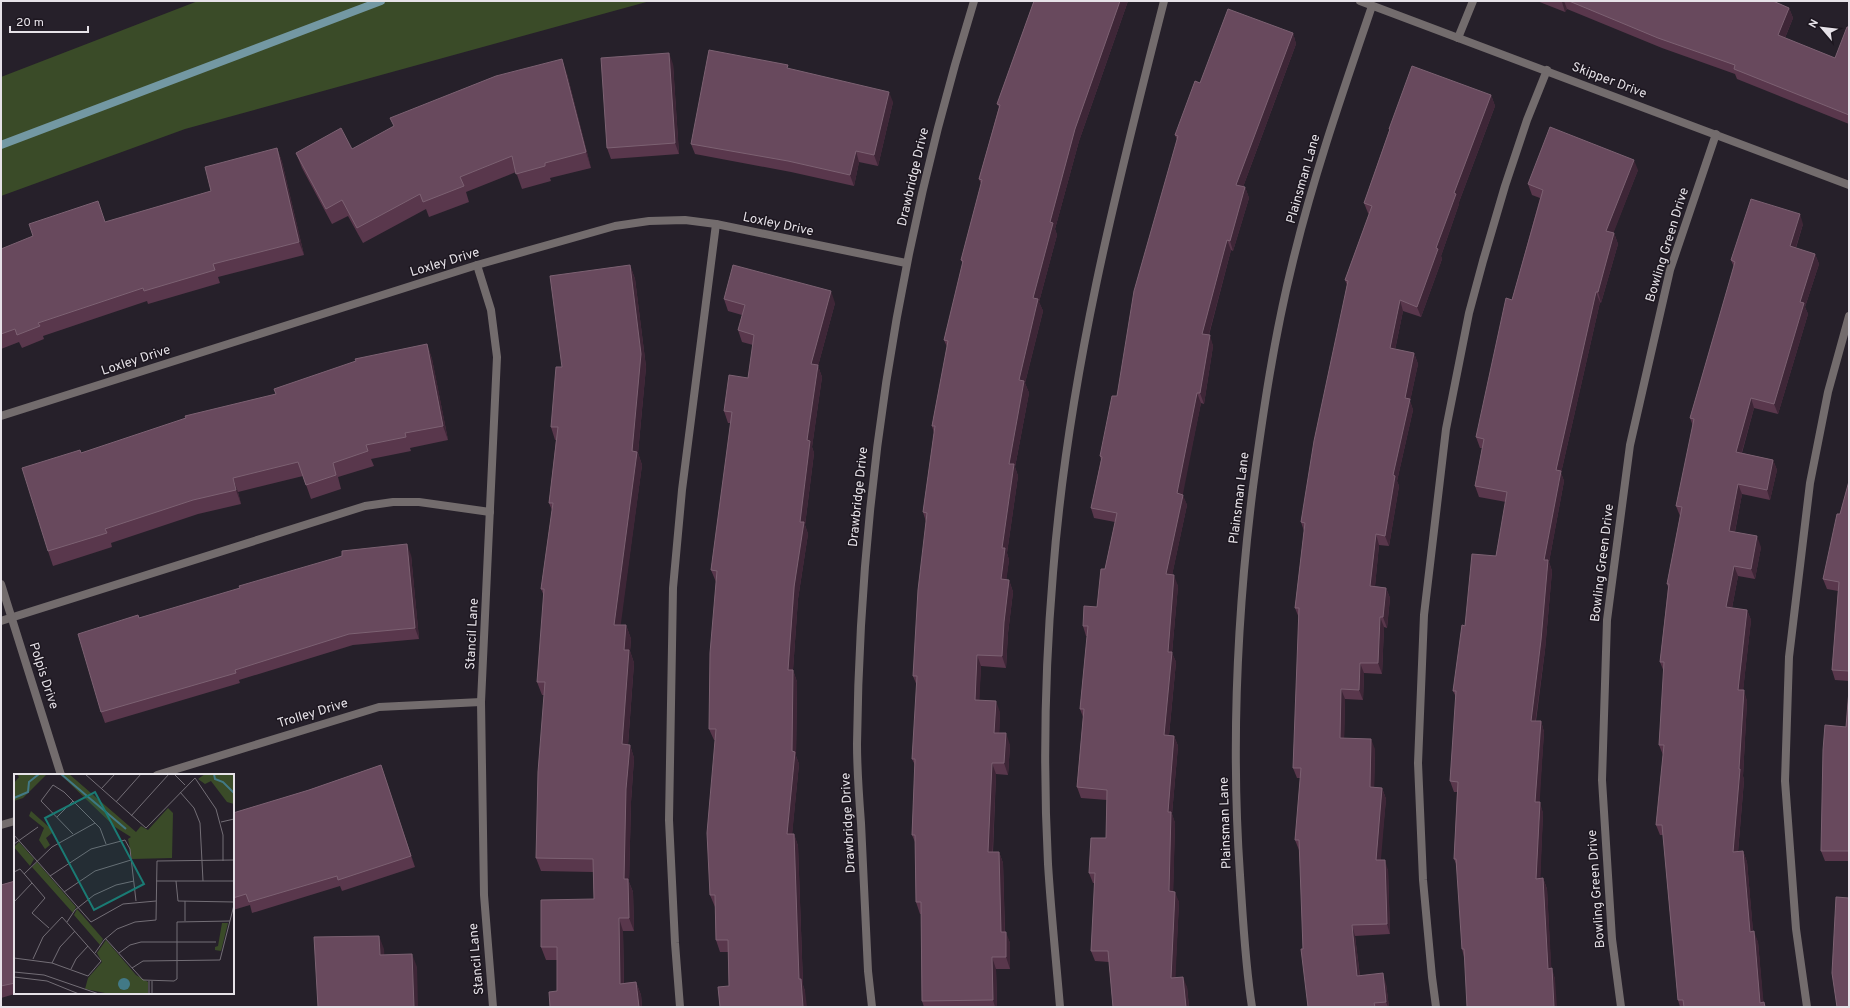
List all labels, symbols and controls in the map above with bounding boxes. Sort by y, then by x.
scale bar [10,8,88,34]
north arrow [1802,8,1842,48]
text: 20 m [16,15,44,31]
text: N [1806,17,1822,31]
street label: Skipper Drive [1569,59,1649,103]
street label: Drawbridge Drive [895,126,933,228]
street label: Plainsman Lane [1284,132,1324,226]
street label: Bowling Green Drive [1643,186,1693,304]
street label: Loxley Drive [741,210,815,240]
street label: Loxley Drive [408,245,482,281]
street label: Loxley Drive [99,342,173,380]
street label: Drawbridge Drive [846,446,872,548]
street label: Plainsman Lane [1226,451,1254,545]
street label: Bowling Green Drive [1588,503,1618,623]
street label: Stancil Lane [463,598,483,670]
street label: Polpis Drive [25,640,61,712]
street label: Trolley Drive [276,696,350,732]
street label: Drawbridge Drive [838,772,860,874]
inset map [14,774,234,994]
street label: Plainsman Lane [1216,777,1236,869]
street label: Bowling Green Drive [1585,829,1609,949]
street label: Stancil Lane [466,922,488,996]

